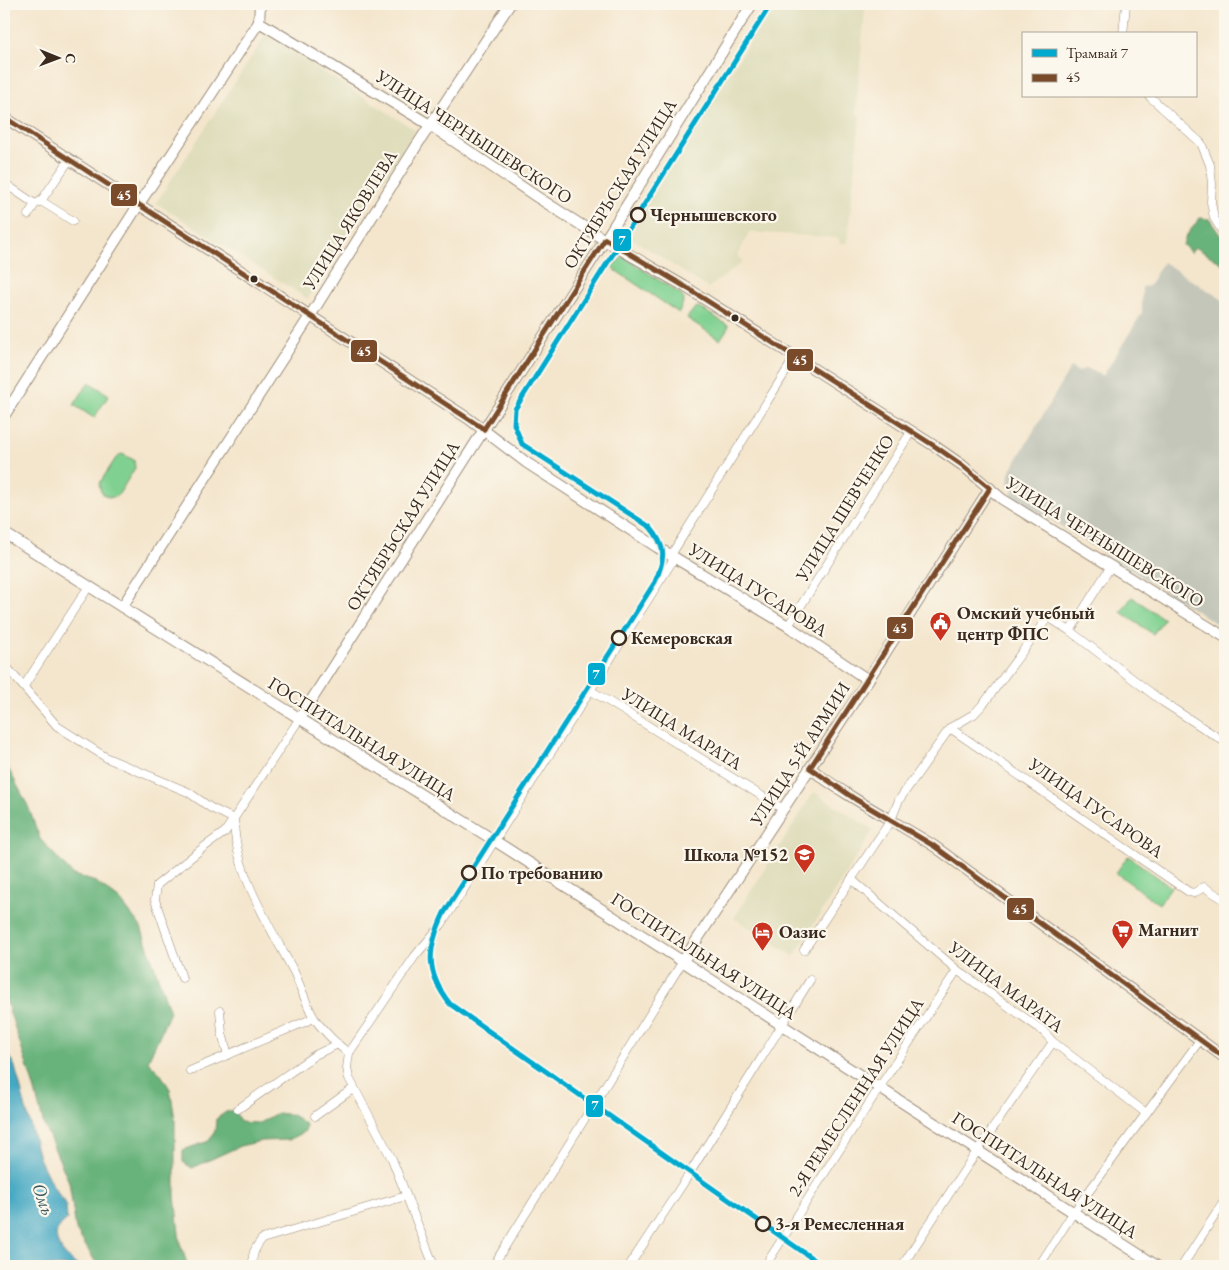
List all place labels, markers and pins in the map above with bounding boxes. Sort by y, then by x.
place label: Чернышевского [650,203,777,226]
marker: Чернышевского [630,207,646,223]
unlabelled marker [249,274,259,284]
unlabelled marker [730,313,740,323]
place label: Омский учебный центр ФПС [957,601,1095,645]
public building icon: Омский учебный центр ФПС [929,611,953,642]
place label: Кемеровская [631,626,733,649]
marker: Кемеровская [611,630,627,646]
place label: Школа №152 [684,843,788,866]
school or university icon: Школа №152 [792,843,816,874]
place label: По требованию [481,861,603,884]
marker: По требованию [461,865,477,881]
supermarket icon: Магнит [1110,918,1134,949]
place label: Магнит [1138,918,1198,941]
hotel icon: Оазис [751,920,775,951]
place label: Оазис [779,920,827,943]
place label: 3-я Ремесленная [775,1212,905,1235]
marker: 3-я Ремесленная [755,1216,771,1232]

